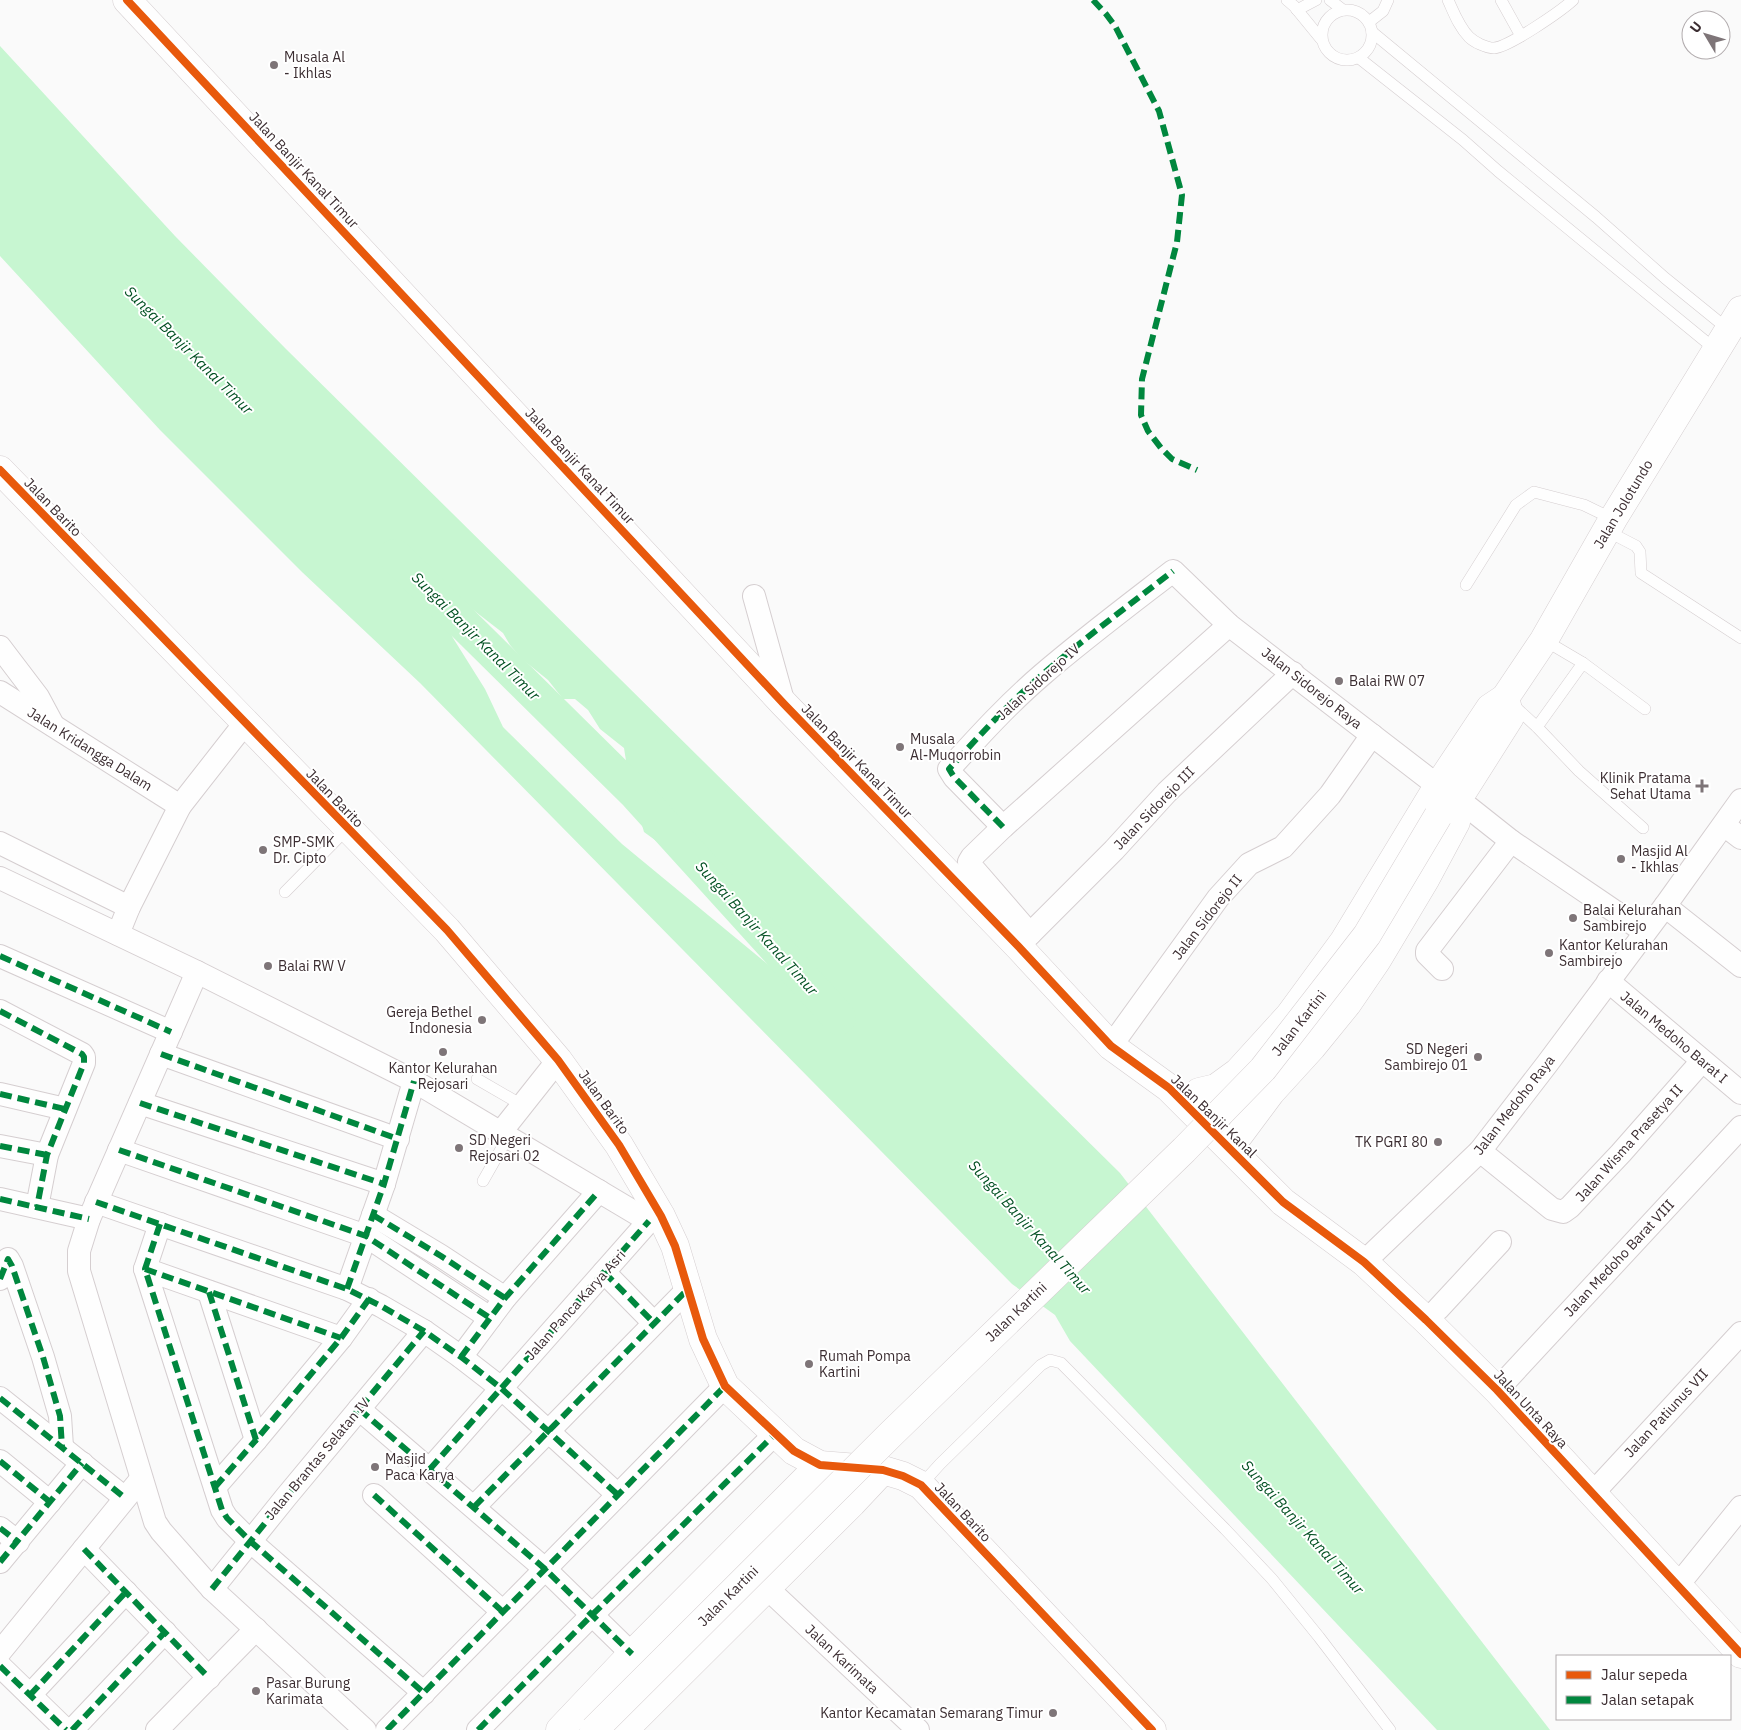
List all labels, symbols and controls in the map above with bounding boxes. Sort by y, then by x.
north arrow [1681,10,1731,60]
text: U [1686,18,1706,36]
place label: Musala Al - Ikhlas [284,48,345,82]
marker: Musala Al - Ikhlas [268,59,280,71]
street label: Jalan Banjir Kanal Timur [245,108,363,232]
water label: Sungai Banjir Kanal Timur [121,282,258,419]
street label: Jalan Banjir Kanal Timur [521,404,639,528]
street label: Jalan Jolotundo [1589,456,1657,552]
street label: Jalan Barito [20,474,86,540]
water label: Sungai Banjir Kanal Timur [408,568,545,705]
street label: Jalan Sidorejo IV [992,639,1084,724]
street label: Jalan Sidorejo Raya [1258,643,1366,733]
place label: Balai RW 07 [1349,672,1425,690]
marker: Balai RW 07 [1333,675,1345,687]
street label: Jalan Banjir Kanal Timur [797,700,917,822]
street label: Jalan Kridangga Dalam [24,703,156,795]
place label: Musala Al-Muqorrobin [910,730,1001,764]
marker: Musala Al-Muqorrobin [894,741,906,753]
street label: Jalan Sidorejo III [1110,763,1198,853]
street label: Jalan Barito [302,765,368,831]
place label: Klinik Pratama Sehat Utama [1600,769,1692,803]
marker: Klinik Pratama Sehat Utama [1695,779,1709,793]
place label: SMP-SMK Dr. Cipto [273,833,335,867]
place label: Masjid Al - Ikhlas [1631,842,1688,876]
marker: SMP-SMK Dr. Cipto [257,844,269,856]
marker: Masjid Al - Ikhlas [1615,853,1627,865]
water label: Sungai Banjir Kanal Timur [692,857,823,999]
street label: Jalan Sidorejo II [1168,871,1246,963]
place label: Balai Kelurahan Sambirejo [1583,901,1682,935]
marker: Balai Kelurahan Sambirejo [1567,912,1579,924]
place label: Kantor Kelurahan Sambirejo [1559,936,1668,970]
marker: Kantor Kelurahan Sambirejo [1543,947,1555,959]
place label: Balai RW V [278,957,346,975]
marker: Balai RW V [262,960,274,972]
street label: Jalan Kartini [1268,987,1330,1059]
street label: Jalan Medoho Barat I [1617,987,1731,1087]
place label: Gereja Bethel Indonesia [386,1003,473,1037]
marker: Gereja Bethel Indonesia [476,1014,488,1026]
place label: SD Negeri Sambirejo 01 [1384,1040,1468,1074]
marker: Kantor Kelurahan Rejosari [437,1046,449,1058]
street label: Jalan Medoho Raya [1469,1051,1559,1159]
marker: SD Negeri Sambirejo 01 [1472,1051,1484,1063]
place label: Kantor Kelurahan Rejosari [388,1059,498,1093]
street label: Jalan Barito [575,1066,633,1138]
street label: Jalan Banjir Kanal [1167,1070,1261,1162]
street label: Jalan Wisma Prasetya II [1571,1080,1687,1206]
place label: SD Negeri Rejosari 02 [469,1131,540,1165]
place label: TK PGRI 80 [1355,1133,1428,1151]
marker: TK PGRI 80 [1432,1136,1444,1148]
marker: SD Negeri Rejosari 02 [453,1142,465,1154]
water label: Sungai Banjir Kanal Timur [965,1156,1096,1298]
street label: Jalan Medoho Barat VIII [1560,1196,1678,1320]
street label: Jalan Panca Karya Asri [521,1246,629,1364]
street label: Jalan Kartini [982,1278,1050,1346]
place label: Rumah Pompa Kartini [819,1347,911,1381]
marker: Rumah Pompa Kartini [803,1358,815,1370]
street label: Jalan Patiunus VII [1620,1365,1712,1461]
street label: Jalan Unta Raya [1490,1366,1572,1452]
street label: Jalan Brantas Selatan IV [261,1394,374,1524]
place label: Masjid Paca Karya [385,1450,455,1484]
water label: Sungai Banjir Kanal Timur [1238,1456,1369,1598]
marker: Masjid Paca Karya [369,1461,381,1473]
street label: Jalan Barito [931,1478,995,1546]
street label: Jalan Kartini [694,1562,762,1630]
street label: Jalan Karimata [801,1620,883,1698]
legend [1556,1655,1731,1720]
text: Jalur sepeda [1601,1665,1688,1684]
place label: Pasar Burung Karimata [266,1674,351,1708]
marker: Pasar Burung Karimata [250,1685,262,1697]
text: Jalan setapak [1601,1690,1694,1709]
place label: Kantor Kecamatan Semarang Timur [820,1704,1043,1722]
marker: Kantor Kecamatan Semarang Timur [1047,1707,1059,1719]

